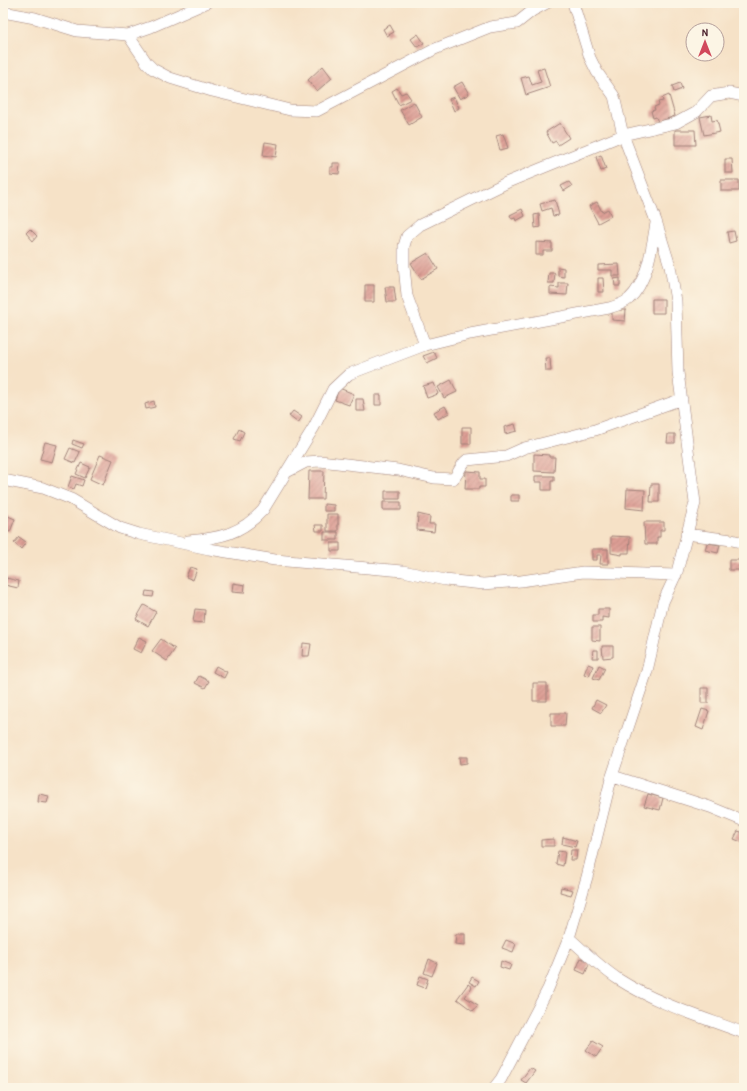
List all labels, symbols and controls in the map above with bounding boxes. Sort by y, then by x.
north arrow [685,22,725,62]
text: N [702,25,708,39]

